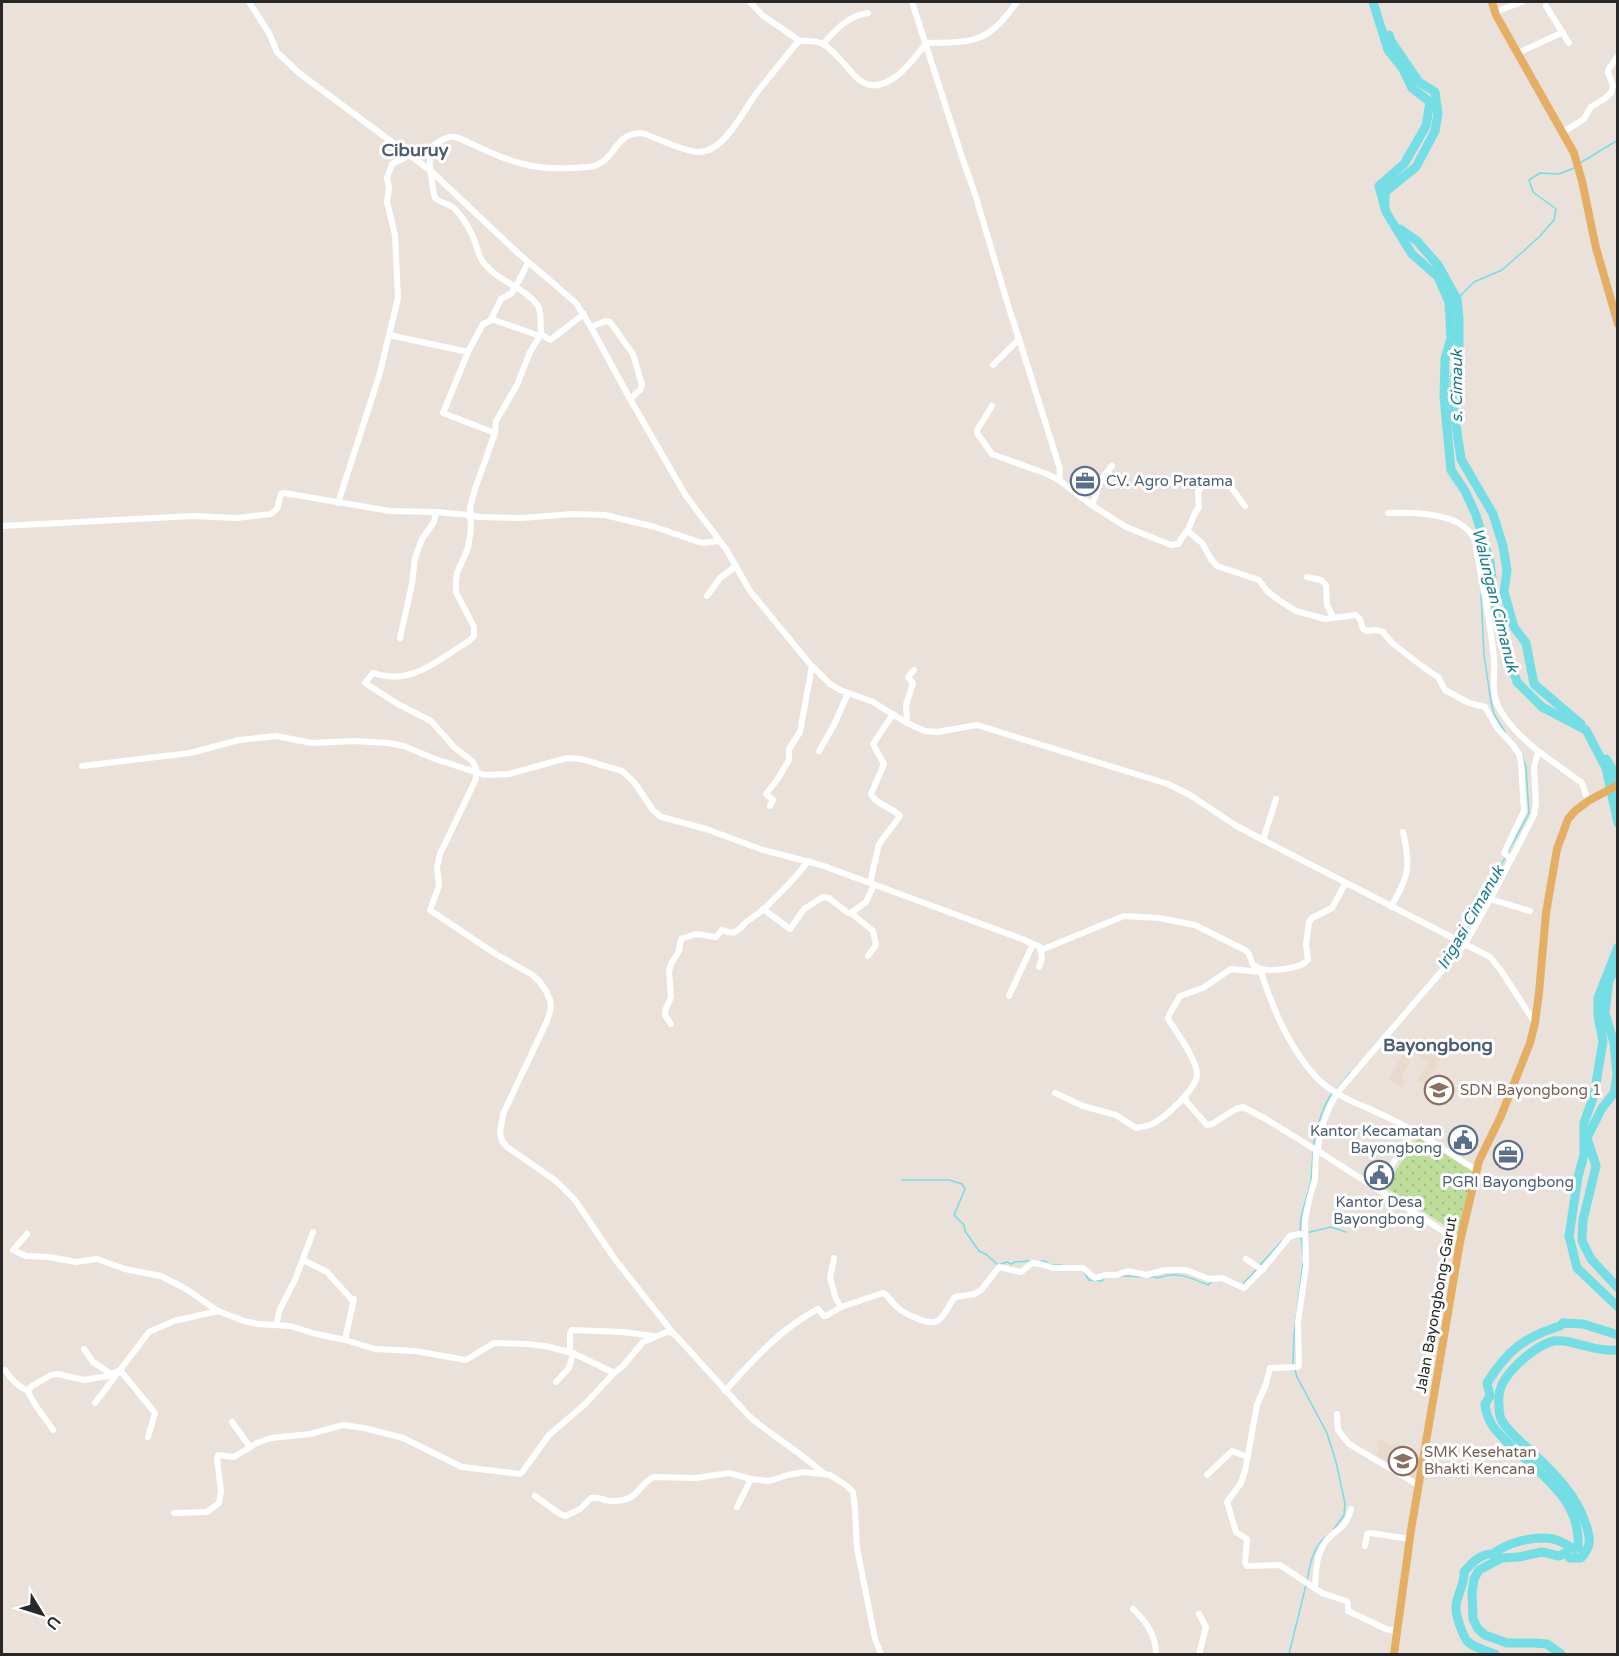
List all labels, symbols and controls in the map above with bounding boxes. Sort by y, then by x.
district label: Ciburuy [382,139,449,161]
water label: s. Cimauk [1447,348,1467,423]
office icon: CV. Agro Pratama [1069,465,1101,497]
place label: CV. Agro Pratama [1106,472,1233,490]
water label: Walungan Cimanuk [1467,526,1523,676]
water label: Irigasi Cimanuk [1433,861,1509,973]
district label: Bayongbong [1383,1034,1493,1056]
school or university icon: SDN Bayongbong 1 [1423,1074,1455,1106]
place label: SDN Bayongbong 1 [1460,1081,1601,1099]
place label: Kantor Kecamatan Bayongbong [1310,1122,1442,1157]
public building icon: Kantor Kecamatan Bayongbong [1447,1124,1479,1156]
office icon: PGRI Bayongbong [1492,1139,1524,1171]
public building icon: Kantor Desa Bayongbong [1363,1159,1395,1191]
place label: PGRI Bayongbong [1442,1173,1574,1191]
place label: Kantor Desa Bayongbong [1333,1193,1425,1228]
street label: Jalan Bayongbong-Garut [1412,1215,1460,1395]
place label: SMK Kesehatan Bhakti Kencana [1424,1443,1537,1478]
school or university icon: SMK Kesehatan Bhakti Kencana [1387,1445,1419,1477]
north arrow [12,1584,72,1644]
text: U [41,1612,65,1634]

